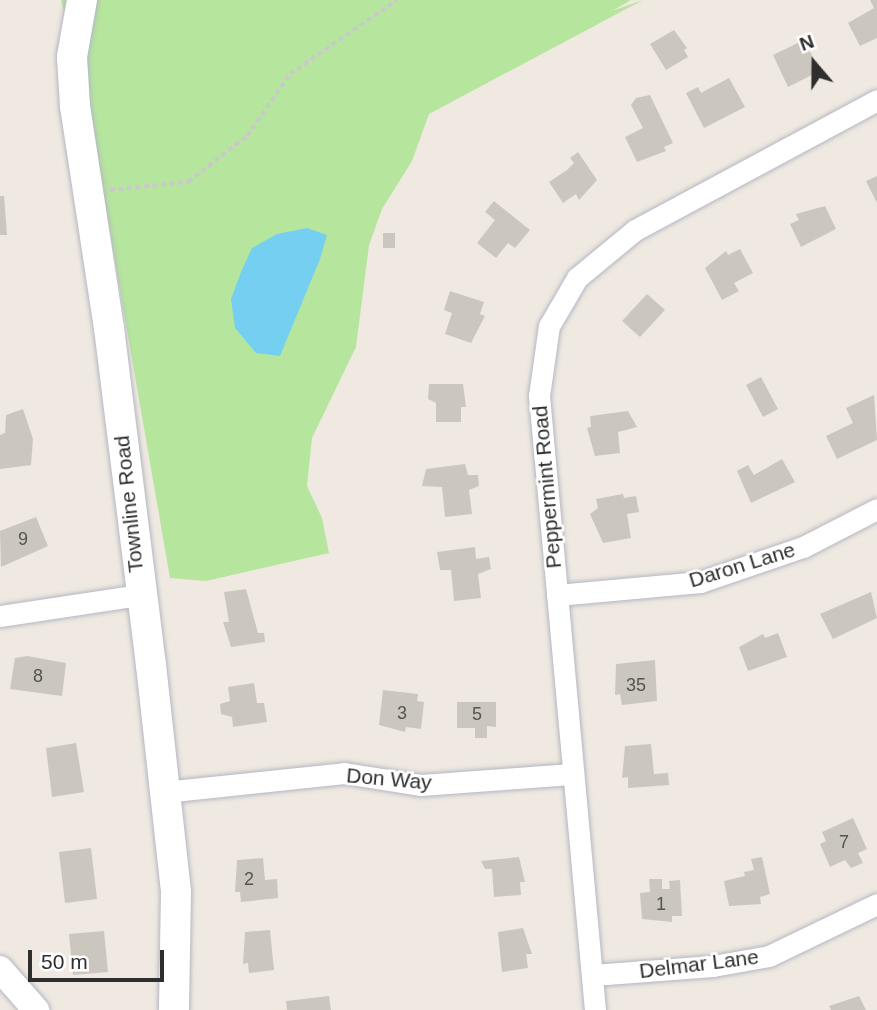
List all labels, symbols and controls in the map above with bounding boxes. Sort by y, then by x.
north arrow [779,28,849,98]
text: N [797,31,817,55]
street label: Peppermint Road [527,404,567,570]
street label: Townline Road [109,434,149,574]
house number: 9 [18,528,28,550]
street label: Daron Lane [686,537,798,593]
house number: 8 [33,665,43,687]
house number: 35 [626,674,646,696]
house number: 3 [397,702,407,724]
house number: 5 [472,703,482,725]
street label: Don Way [345,763,433,795]
house number: 7 [839,831,849,853]
house number: 2 [244,868,254,890]
house number: 1 [656,893,666,915]
scale bar [32,936,168,980]
street label: Delmar Lane [638,944,760,984]
text: 50 m [41,950,88,973]

